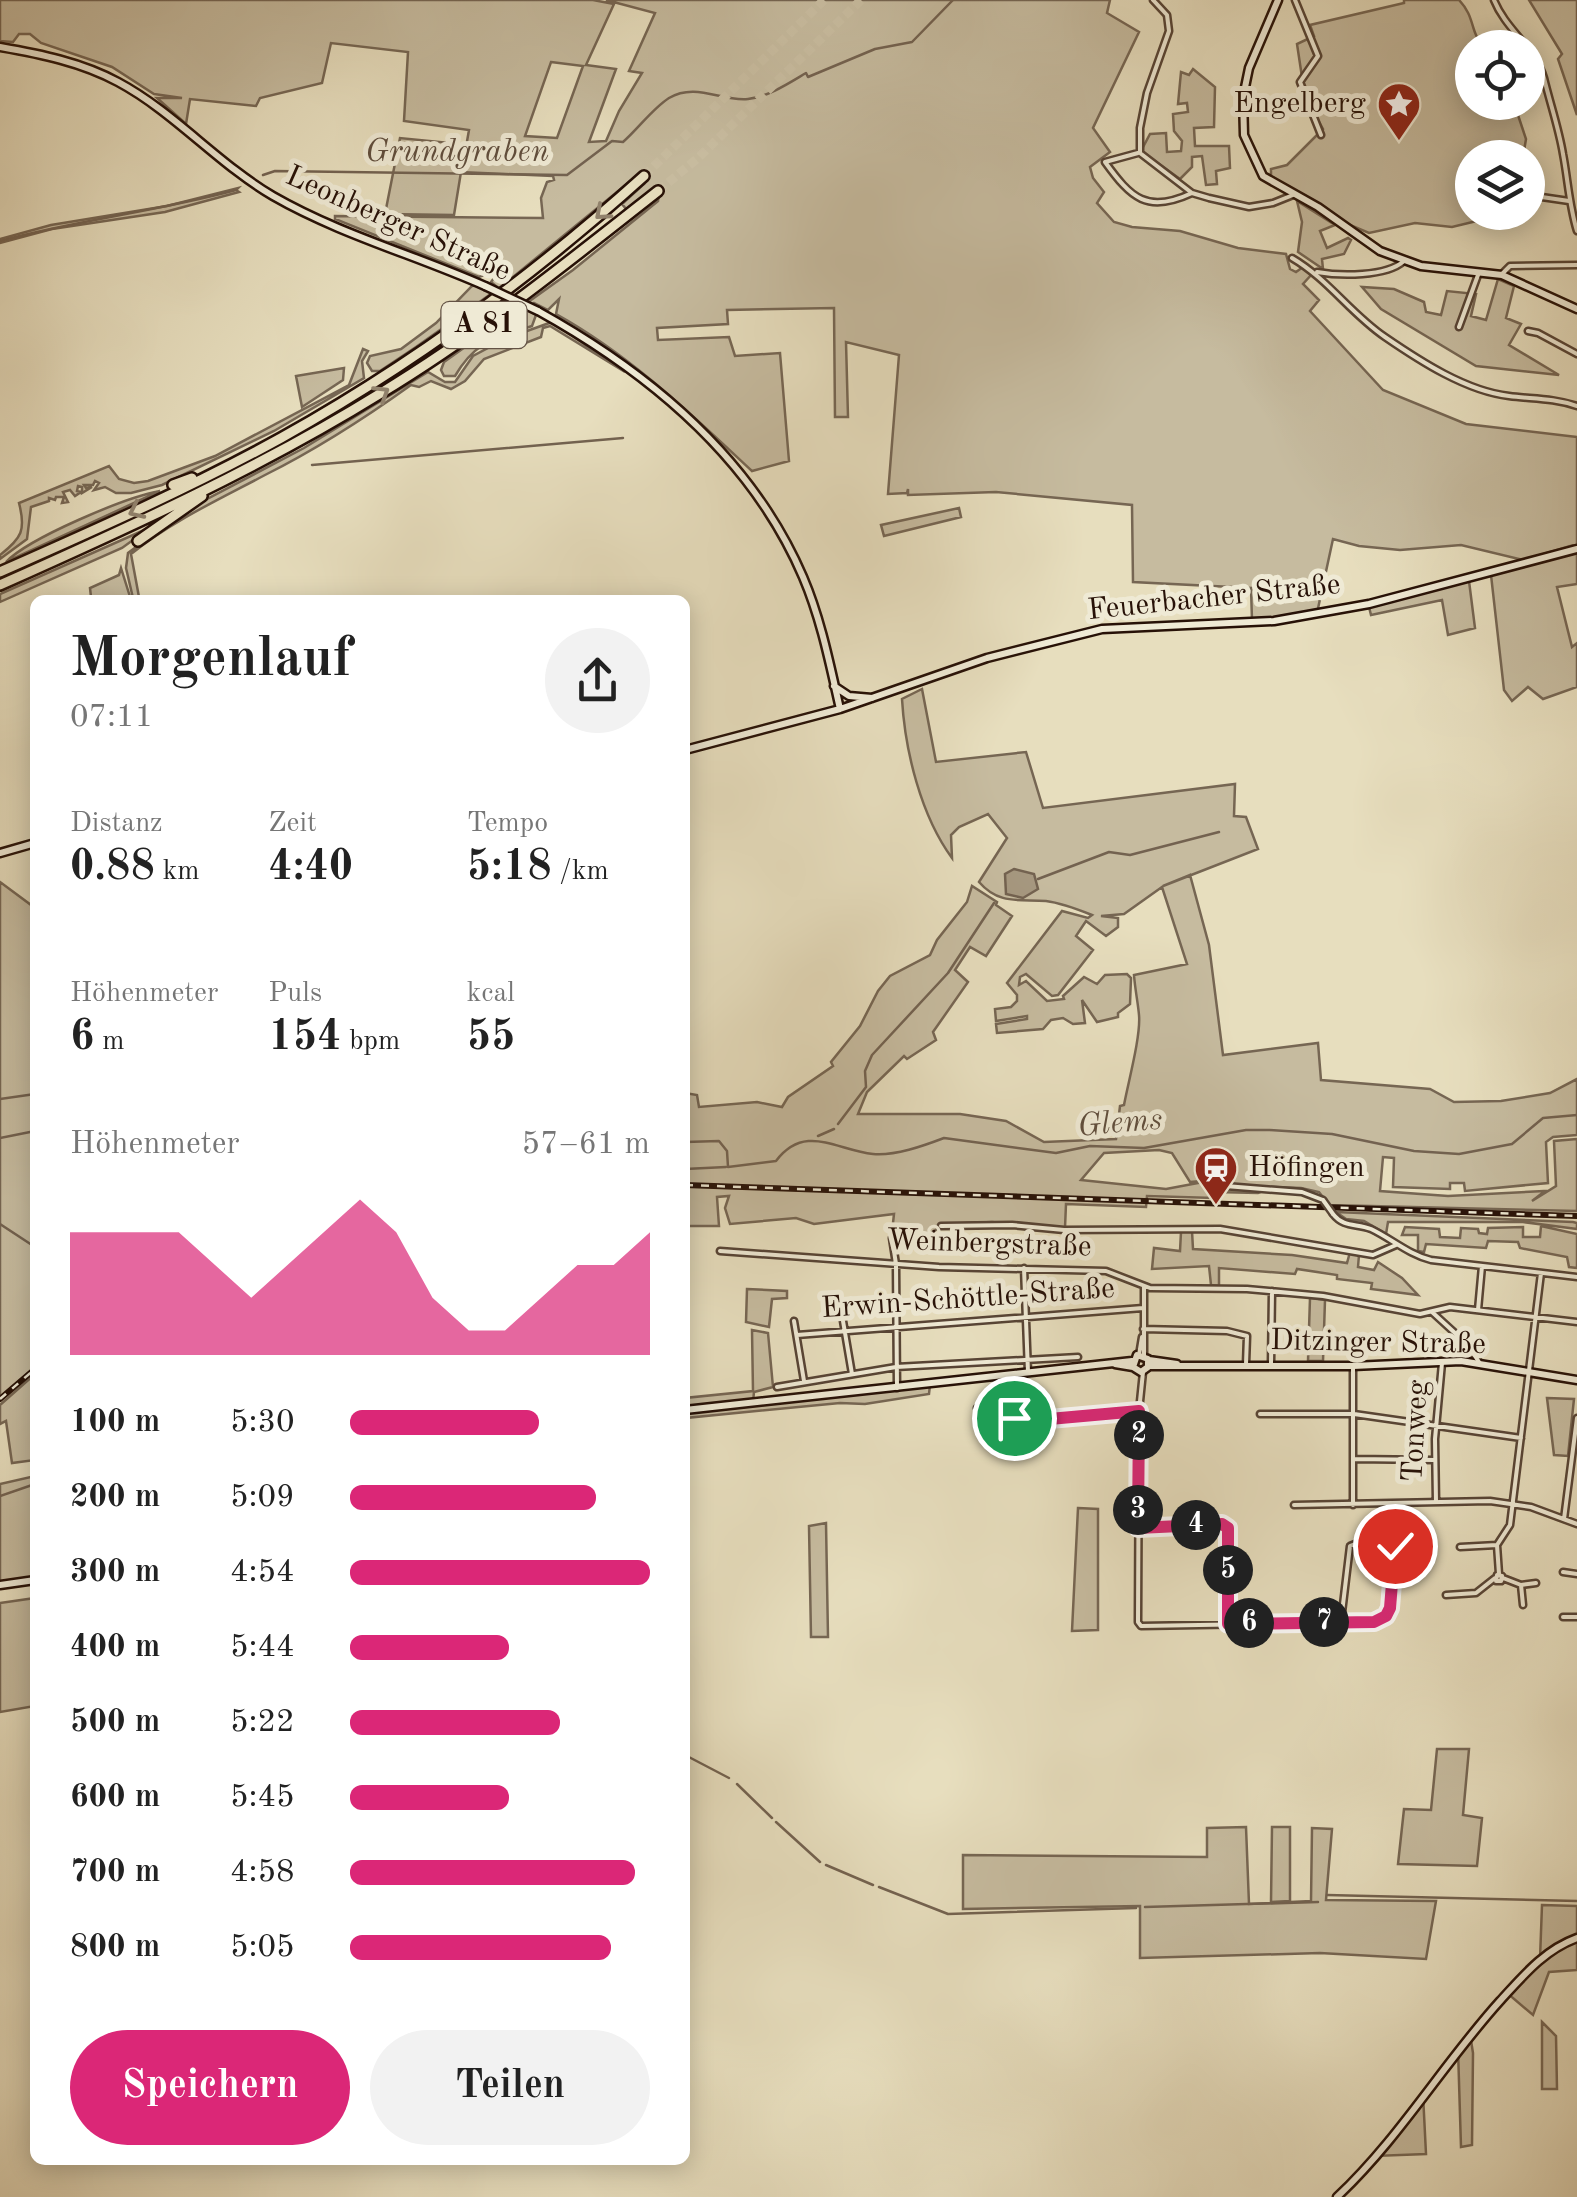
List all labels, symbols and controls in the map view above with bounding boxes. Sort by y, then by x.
map controls [1455,30,1545,230]
button: locate [1455,30,1545,120]
place icon: Engelberg [1376,81,1422,142]
place label: Engelberg [1233,89,1366,119]
water label: Grundgraben [365,137,549,169]
button: layers [1455,140,1545,230]
street label: Leonberger Straße [281,161,515,287]
one-way arrow [595,201,614,219]
road number: A 81 [442,302,526,348]
one-way arrow [371,386,389,405]
one-way arrow [128,498,146,518]
street label: Feuerbacher Straße [1086,570,1342,626]
button: share [545,628,650,733]
text: Morgenlauf [70,633,352,688]
text: 07:11 [70,702,153,734]
text: Distanz [70,810,163,838]
text: Zeit [268,810,317,838]
text: Tempo [467,810,548,838]
text: 0.88 [70,847,155,889]
text: 4:40 [268,847,353,889]
text: 5:18 [467,847,552,889]
text: km [155,858,199,886]
text: /km [552,858,609,886]
text: Höhenmeter [70,980,218,1008]
text: Puls [268,980,322,1008]
text: kcal [467,980,515,1008]
text: 6 [70,1017,94,1059]
text: 154 [268,1017,341,1059]
text: 55 [467,1017,515,1059]
text: m [94,1028,124,1056]
text: bpm [341,1028,400,1056]
water label: Glems [1076,1104,1164,1144]
text: Höhenmeter [70,1129,240,1161]
text: 57–61 m [522,1129,650,1161]
station icon: Höfingen [1193,1145,1239,1206]
place label: Höfingen [1248,1153,1365,1183]
street label: Weinbergstraße [886,1225,1092,1263]
street label: Erwin-Schöttle-Straße [820,1274,1116,1324]
street label: Ditzinger Straße [1270,1326,1486,1360]
pin [972,1376,1057,1461]
street label: Tonweg [1398,1379,1434,1483]
icon: arrive [987,1391,1042,1446]
text: 100 m [70,1407,160,1439]
text: 5:30 [230,1407,295,1439]
pin: 2 [1114,1410,1164,1460]
text: 2 [1131,1421,1147,1449]
text: 200 m [70,1482,160,1514]
text: 5:09 [230,1482,295,1514]
pin: 3 [1113,1485,1163,1535]
text: 3 [1130,1496,1146,1524]
pin: 4 [1171,1500,1221,1550]
pin [1353,1504,1438,1589]
text: 4 [1188,1511,1204,1539]
icon: check [1368,1519,1423,1574]
pin: 5 [1203,1545,1253,1595]
text: 5 [1220,1556,1236,1584]
text: 300 m [70,1557,160,1589]
text: 4:54 [230,1557,295,1589]
pin: 7 [1299,1597,1349,1647]
pin: 6 [1224,1598,1274,1648]
text: 7 [1316,1608,1332,1636]
text: 6 [1241,1609,1257,1637]
text: 400 m [70,1632,160,1664]
text: 5:44 [230,1632,295,1664]
text: 500 m [70,1707,160,1739]
text: 5:22 [230,1707,295,1739]
text: 600 m [70,1782,160,1814]
text: 5:45 [230,1782,295,1814]
text: 700 m [70,1857,160,1889]
text: 4:58 [230,1857,295,1889]
text: 800 m [70,1932,160,1964]
text: 5:05 [230,1932,295,1964]
button: Speichern [70,2030,350,2145]
button: Teilen [370,2030,650,2145]

